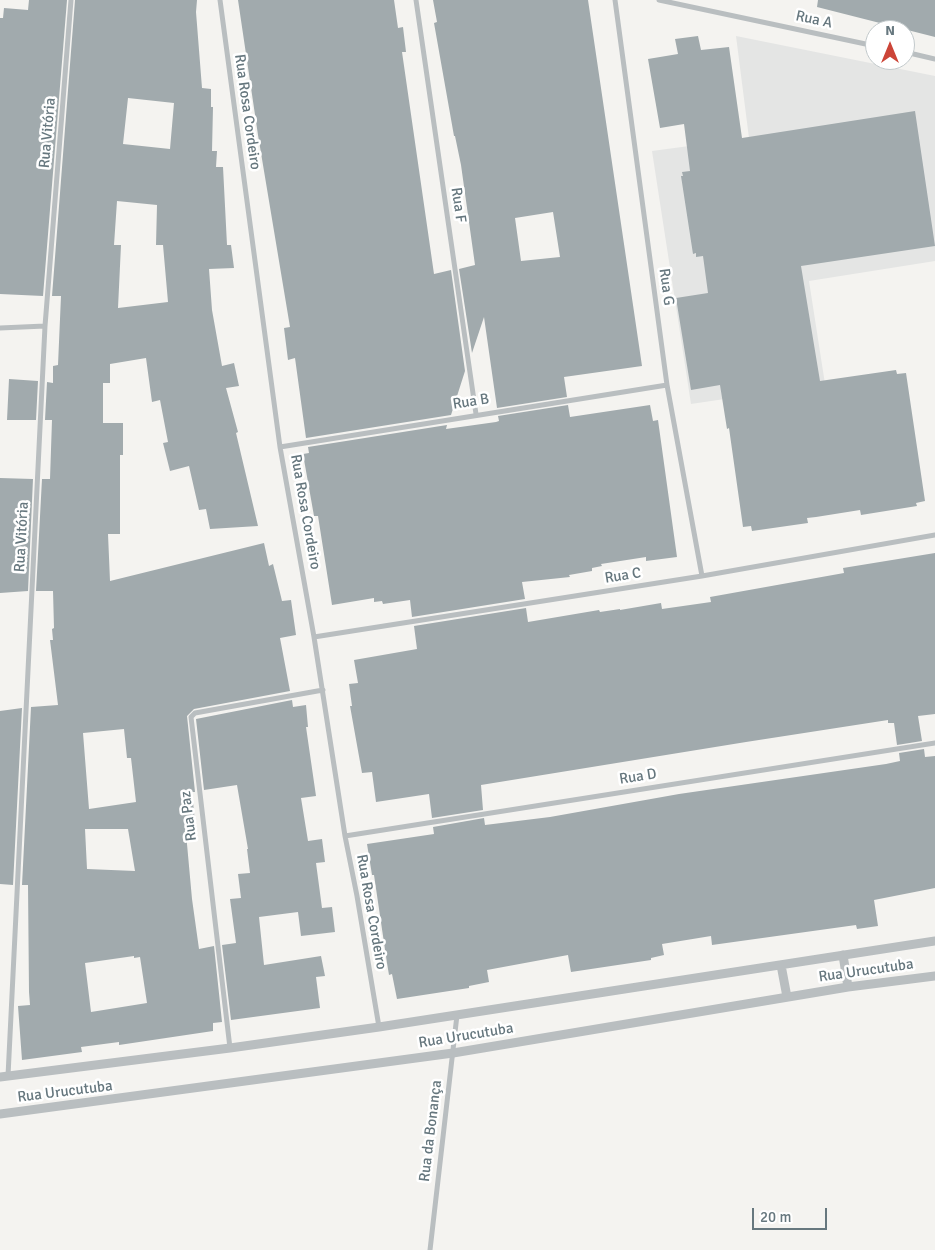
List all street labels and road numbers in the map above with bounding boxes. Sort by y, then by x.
street label: Rua A [794,7,834,33]
street label: Rua Rosa Cordeiro [230,53,264,171]
street label: Rua Vitória [36,97,60,169]
street label: Rua F [447,186,469,224]
street label: Rua G [654,267,678,307]
street label: Rua B [451,390,491,414]
street label: Rua Rosa Cordeiro [286,453,324,571]
street label: Rua Vitória [11,501,33,573]
street label: Rua C [603,564,643,588]
street label: Rua D [618,765,658,789]
street label: Rua Paz [177,790,201,842]
street label: Rua Rosa Cordeiro [352,853,390,971]
street label: Rua Urucutuba [817,955,915,987]
street label: Rua Urucutuba [417,1020,515,1052]
street label: Rua Urucutuba [16,1077,114,1107]
street label: Rua da Bonança [416,1079,446,1183]

